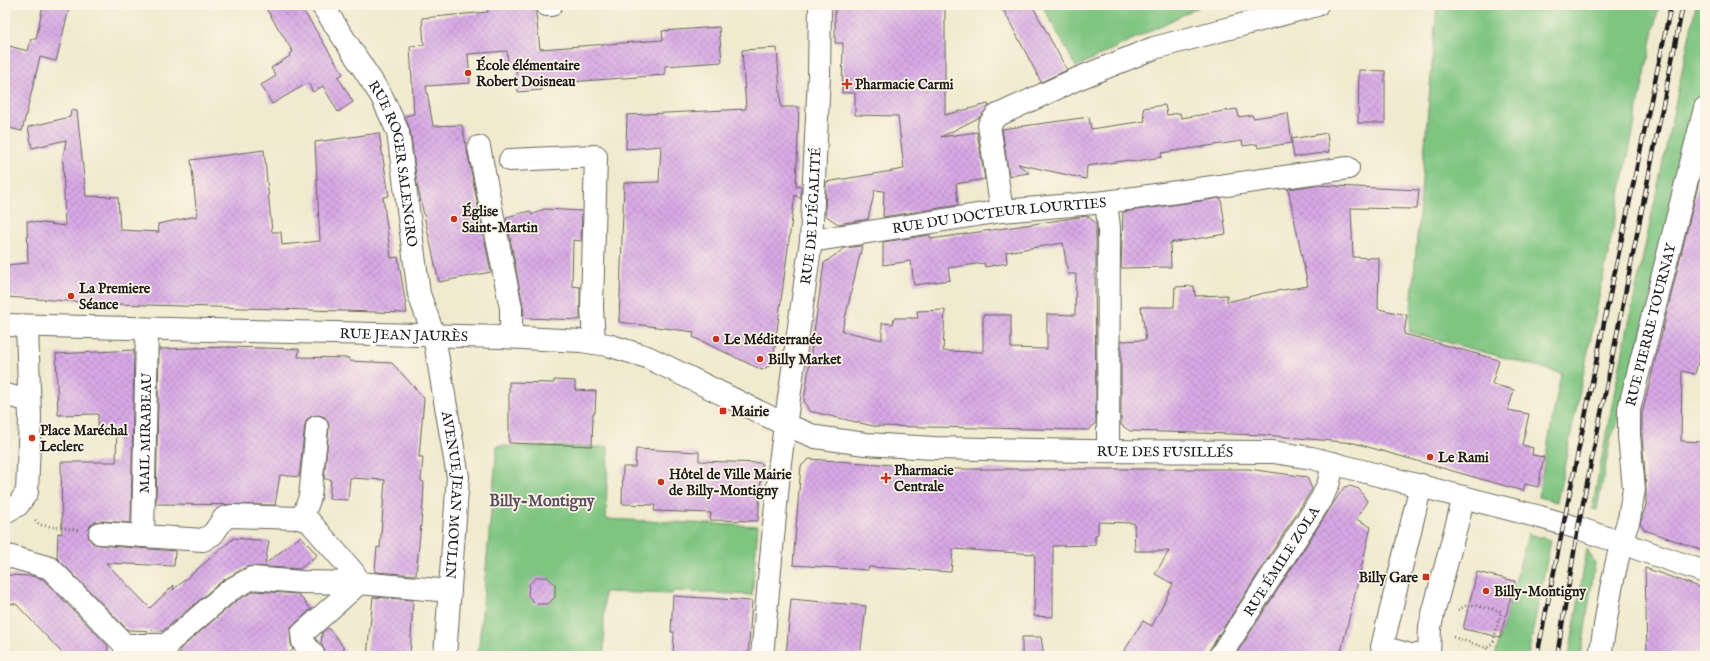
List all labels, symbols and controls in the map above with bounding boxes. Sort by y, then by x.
place label: École élémentaire Robert Doisneau [476,56,580,91]
marker: École élémentaire Robert Doisneau [463,68,473,78]
place label: Pharmacie Carmi [855,76,954,94]
street label: RUE ROGER SALENGRO [364,77,421,249]
marker: Pharmacie Carmi [842,79,852,89]
street label: RUE DE L'ÉGALITÉ [797,147,826,286]
street label: RUE DU DOCTEUR LOURTIES [891,194,1107,238]
place label: Église Saint-Martin [462,202,539,237]
marker: Église Saint-Martin [449,214,459,224]
street label: RUE PIERRE TOURNAY [1622,240,1681,408]
place label: La Premiere Séance [79,280,151,314]
marker: La Premiere Séance [66,291,76,301]
street label: RUE JEAN JAURÈS [339,325,468,346]
place label: Le Méditerranée [724,331,823,349]
marker: Le Méditerranée [711,334,721,344]
place label: Billy Market [768,351,842,369]
marker: Billy Market [755,354,765,364]
street label: MAIL MIRABEAU [136,372,156,494]
place label: Mairie [731,403,770,421]
marker: Mairie [718,406,728,416]
street label: AVENUE JEAN MOULIN [437,409,466,580]
place label: Place Maréchal Leclerc [40,422,129,456]
marker: Place Maréchal Leclerc [27,433,37,443]
street label: RUE DES FUSILLÉS [1097,443,1233,462]
place label: Le Rami [1438,449,1489,467]
marker: Le Rami [1425,452,1435,462]
place label: Pharmacie Centrale [894,462,954,496]
place label: Hôtel de Ville Mairie de Billy-Montigny [669,466,792,500]
marker: Pharmacie Centrale [881,473,891,483]
marker: Hôtel de Ville Mairie de Billy-Montigny [656,477,666,487]
district label: Billy-Montigny [489,492,596,512]
street label: RUE ÉMILE ZOLA [1240,503,1324,620]
place label: Billy Gare [1359,569,1419,587]
marker: Billy Gare [1421,572,1431,582]
place label: Billy-Montigny [1494,583,1587,601]
marker: Billy-Montigny [1481,586,1491,596]

